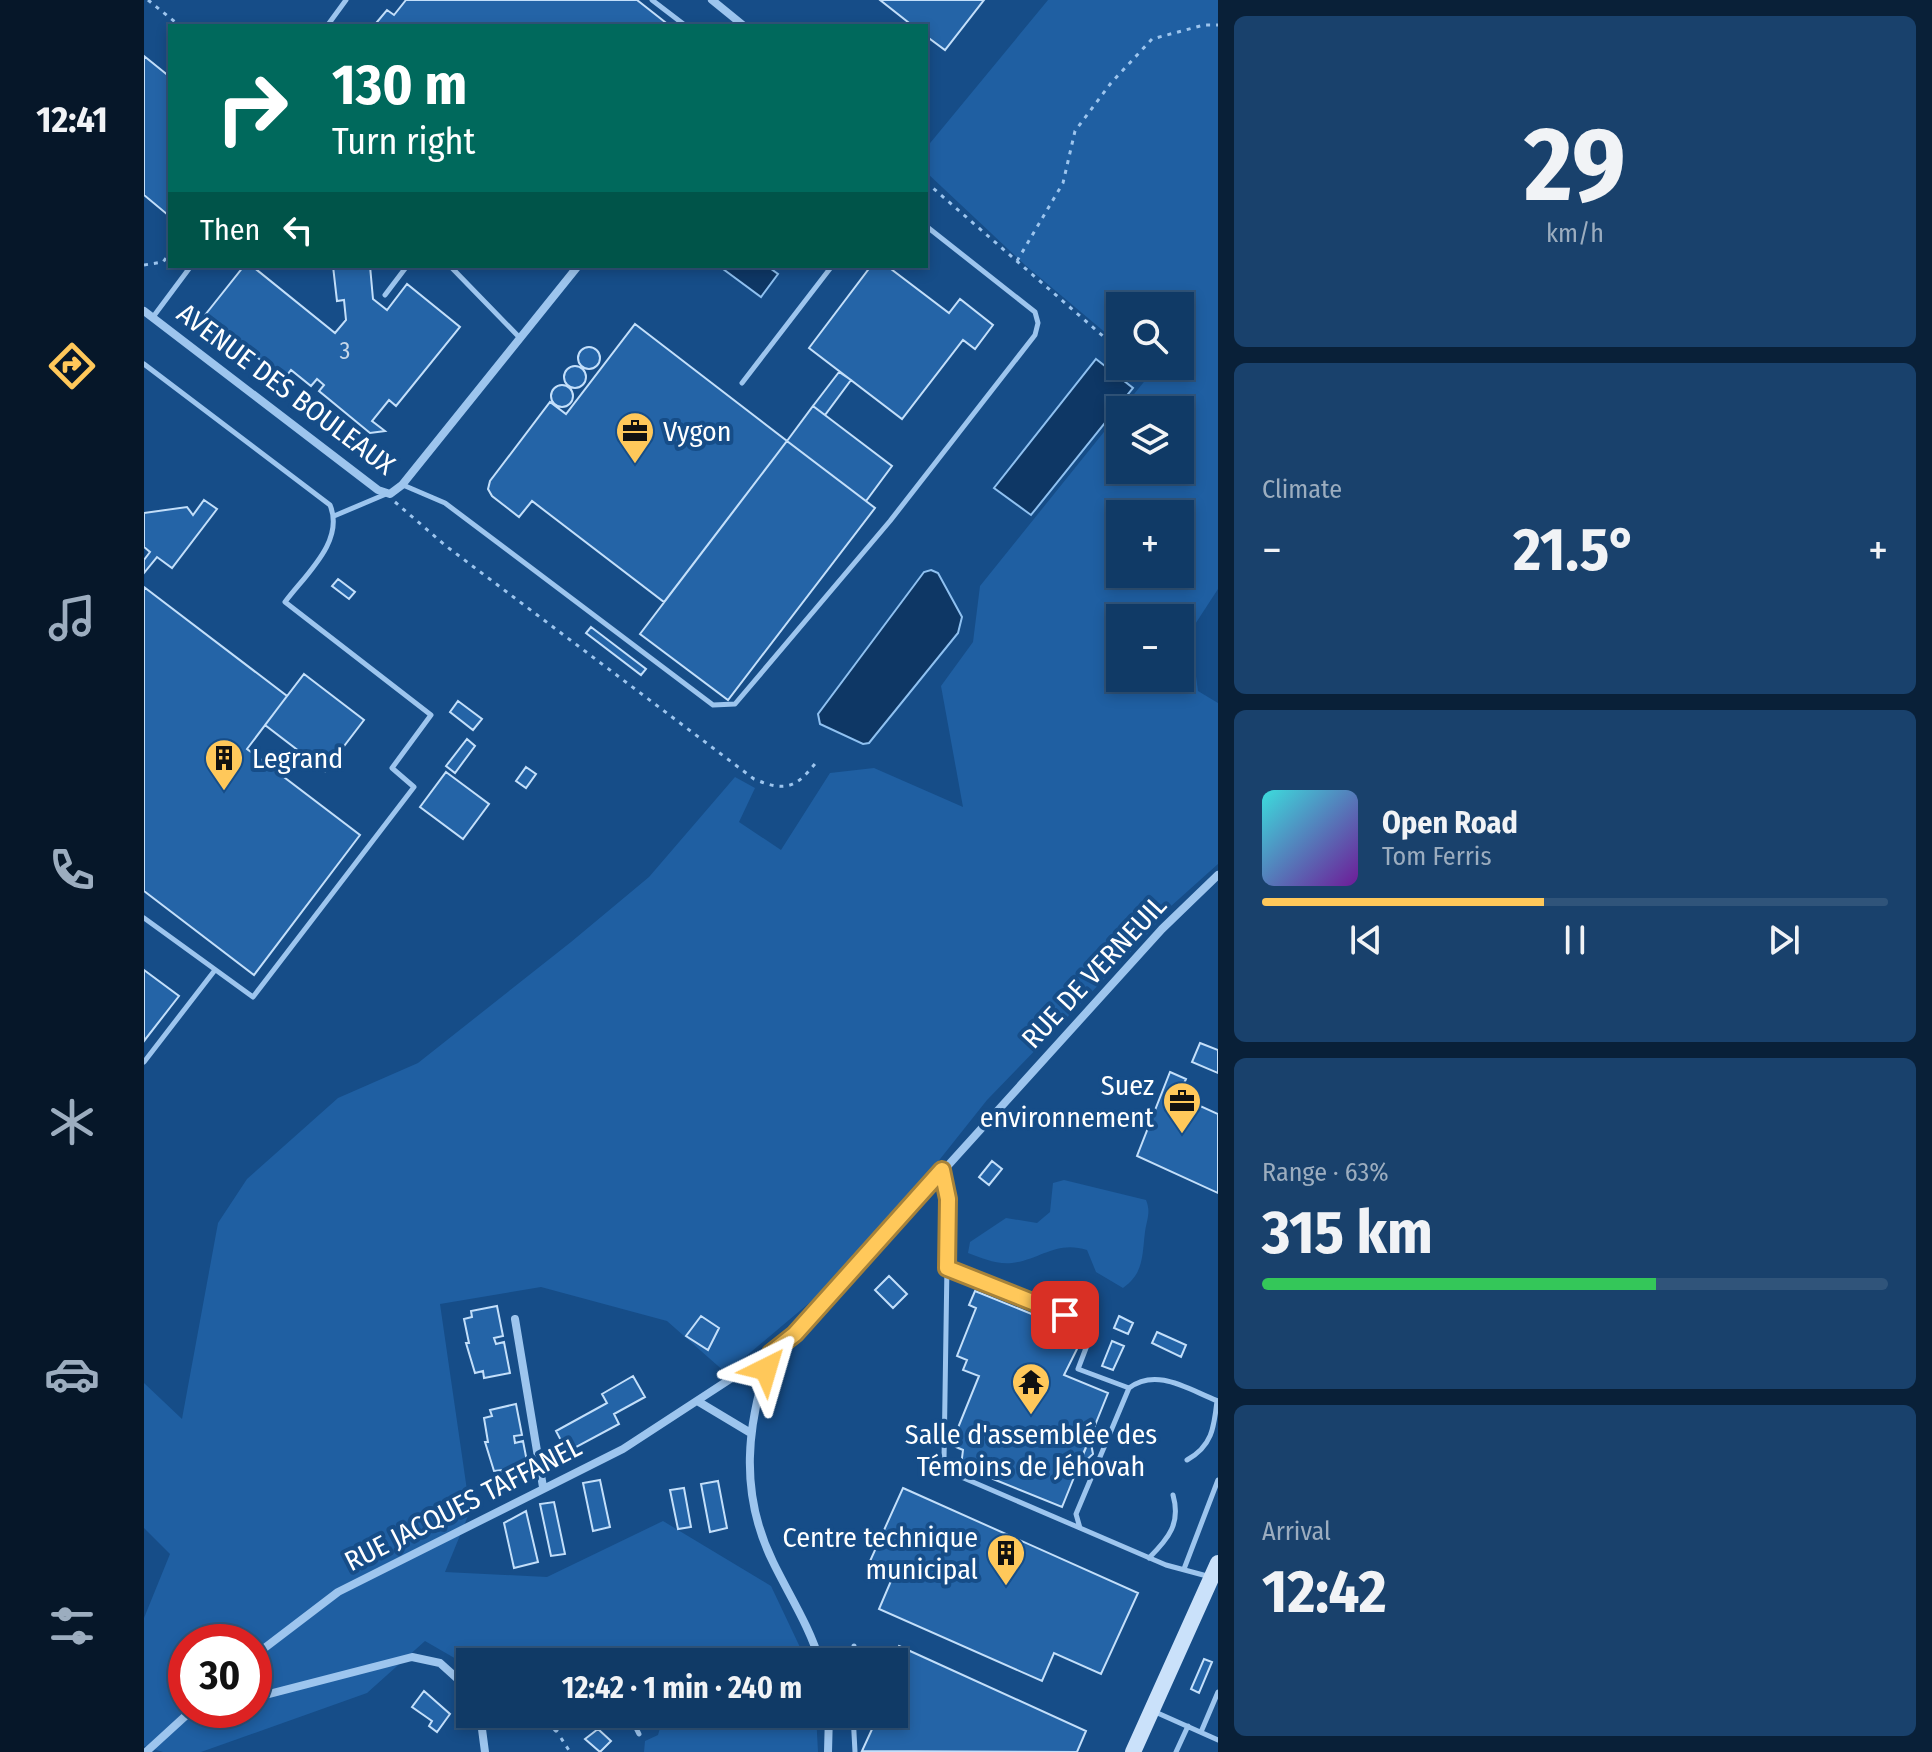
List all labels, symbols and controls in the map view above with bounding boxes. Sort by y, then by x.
text: 130 m [332,52,467,119]
icon: right [200,56,304,160]
text: 12:41 [36,98,108,142]
text: 29 [1524,103,1626,228]
text: Turn right [332,120,475,164]
icon: left [276,208,320,252]
text: Then [200,212,260,248]
text: km/h [1546,218,1604,249]
map controls [1106,292,1194,692]
button: search [1106,292,1194,380]
street label: AVENUE DES BOULEAUX [171,296,402,482]
house number: 3 [340,337,350,365]
icon: directions [44,338,100,394]
button: layers [1106,396,1194,484]
office icon: Vygon [614,410,656,465]
place label: Vygon [663,415,732,448]
text: Climate [1262,474,1342,505]
button: + [1106,500,1194,588]
text: 21.5° [1513,514,1637,586]
text: − [1262,524,1282,577]
text: + [1868,524,1888,577]
icon: music [44,590,100,646]
button: − [1106,604,1194,692]
building icon: Legrand [203,737,245,792]
place label: Legrand [252,742,343,775]
text: Open Road [1382,805,1518,841]
text: Tom Ferris [1382,841,1492,872]
icon: phone [44,842,100,898]
street label: RUE DE VERNEUIL [1015,889,1173,1055]
icon: previous [1344,918,1388,962]
icon: pause [1553,918,1597,962]
icon: next [1762,918,1806,962]
place label: Suez environnement [980,1069,1155,1134]
office icon: Suez environnement [1161,1080,1203,1135]
icon: climate [44,1094,100,1150]
text: Range · 63% [1262,1157,1389,1188]
text: 315 km [1262,1197,1433,1269]
pin [1031,1281,1099,1349]
icon: arrive [1043,1293,1087,1337]
position arrow [724,1327,808,1411]
icon: car [44,1346,100,1402]
temple icon: Salle d'assemblée des Témoins de Jéhovah [1010,1361,1052,1416]
place label: Salle d'assemblée des Témoins de Jéhovah [905,1418,1157,1483]
street label: RUE JACQUES TAFFANEL [339,1430,587,1578]
text: Arrival [1262,1516,1331,1547]
place label: Centre technique municipal [783,1521,978,1586]
building icon: Centre technique municipal [985,1532,1027,1587]
text: 12:42 [1262,1556,1387,1628]
icon: filters [44,1598,100,1654]
speed limit sign: 30 [168,1624,272,1728]
text: 12:42 · 1 min · 240 m [562,1670,802,1706]

